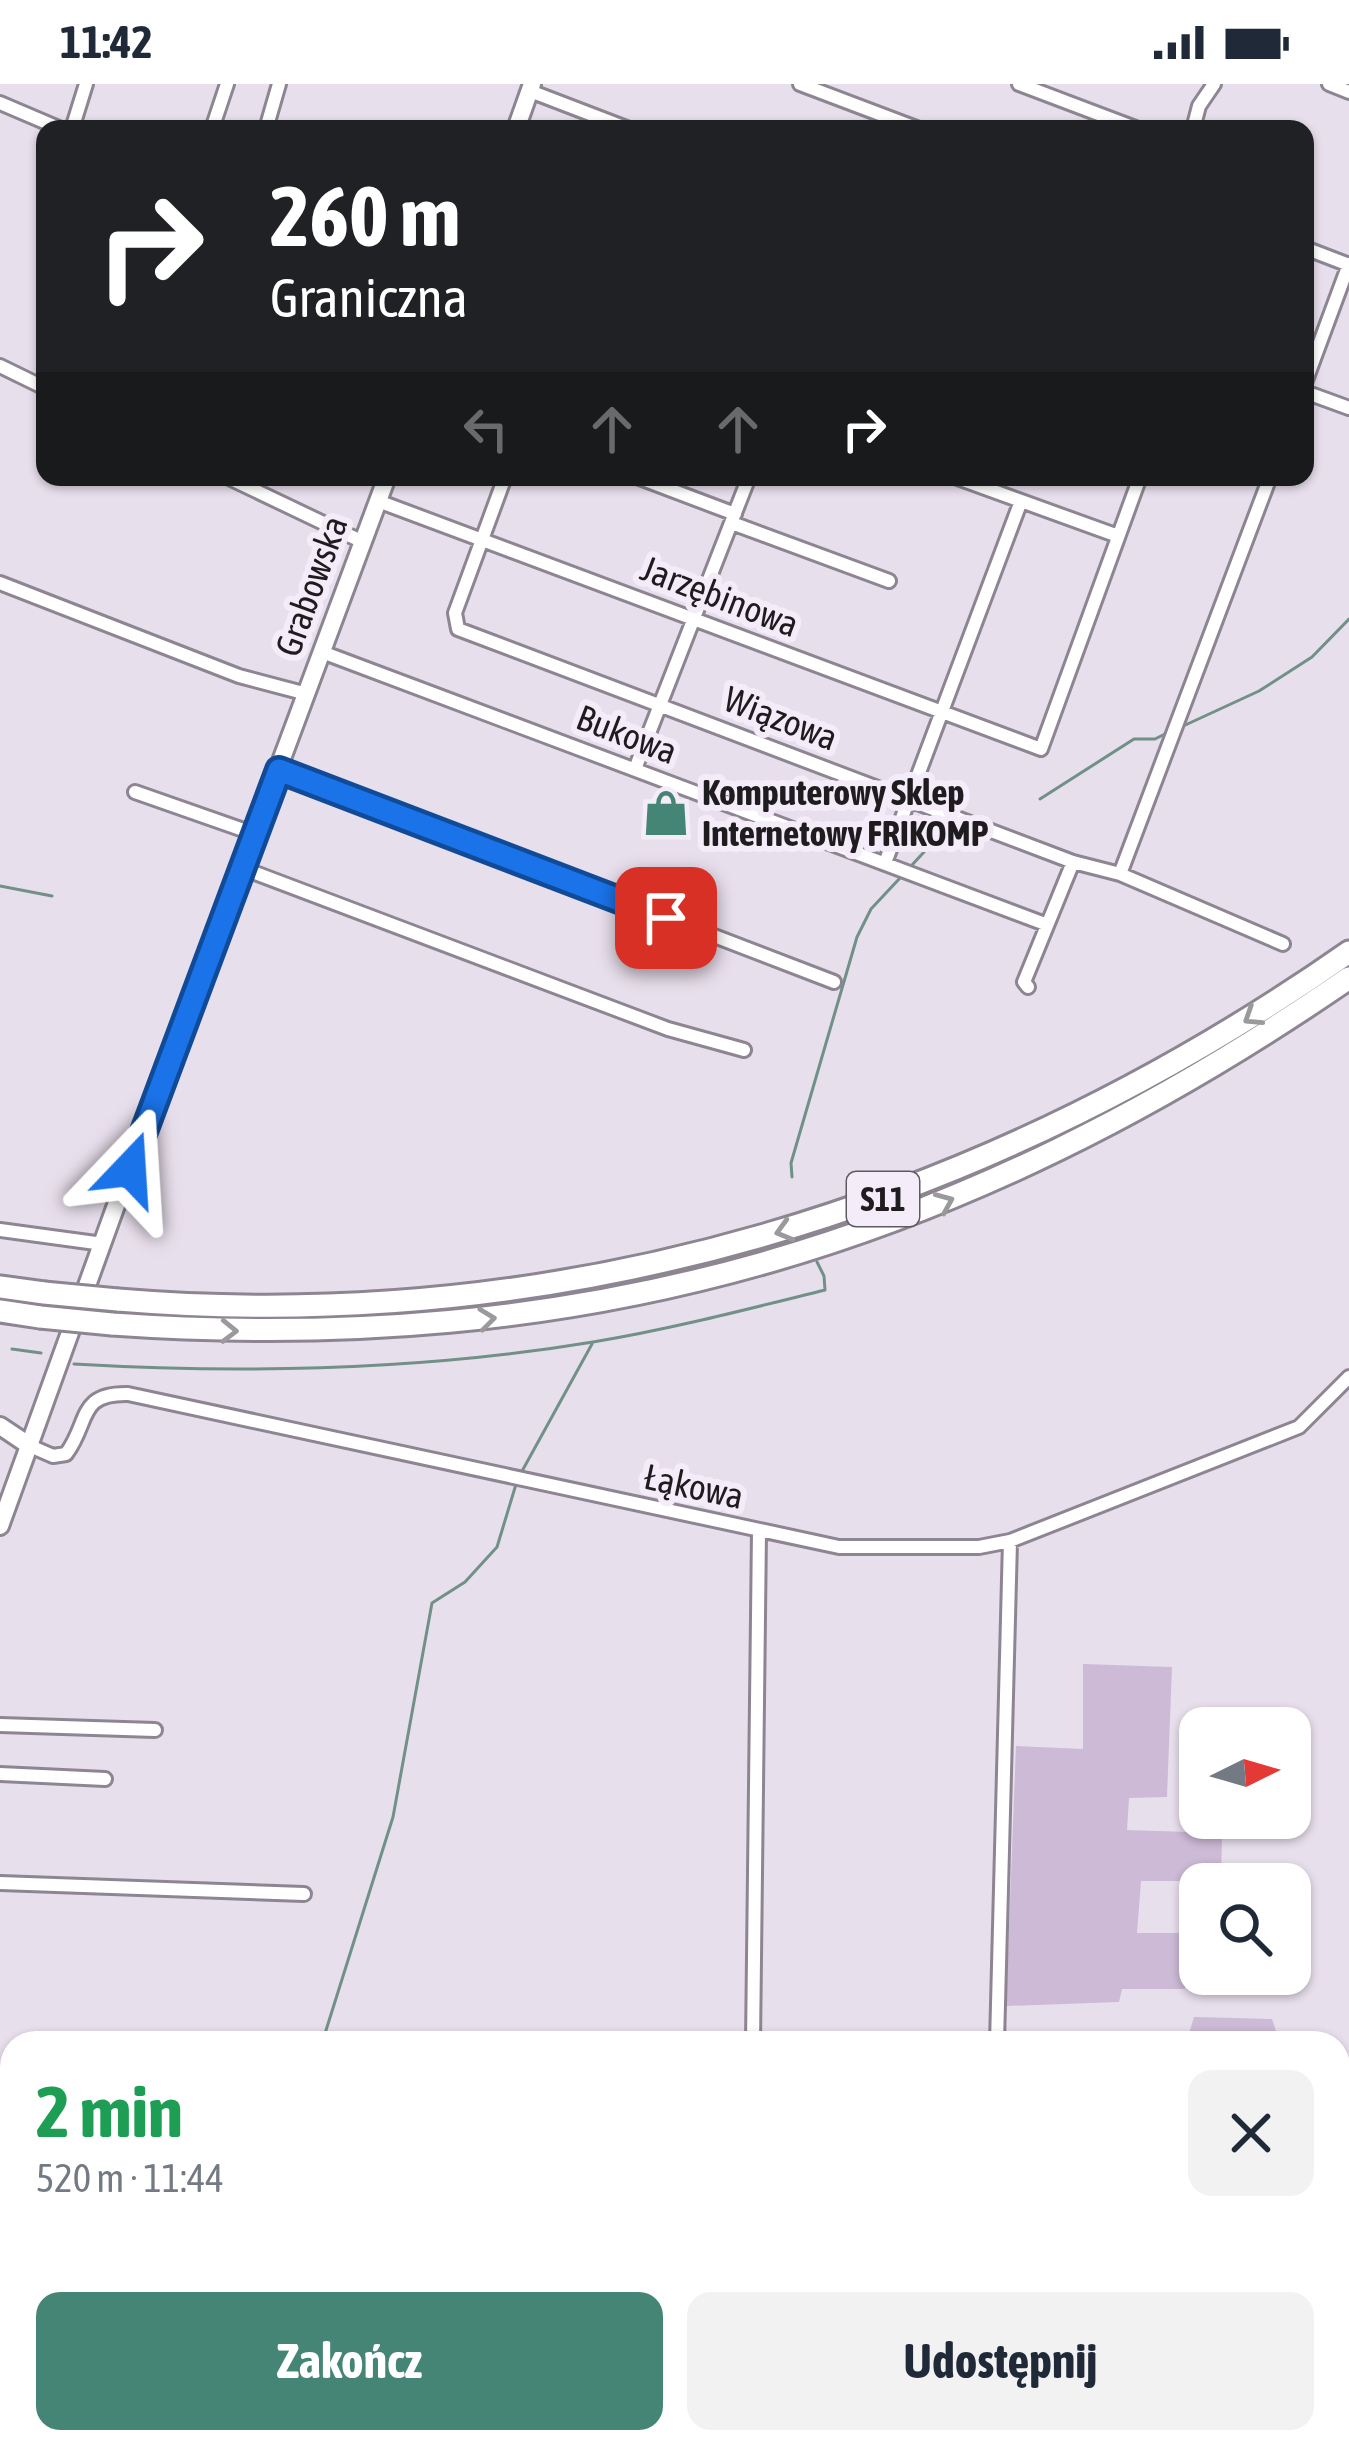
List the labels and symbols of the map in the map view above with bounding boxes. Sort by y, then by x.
street label: Grabowska [266,510,356,662]
street label: Jarzębinowa [635,547,805,645]
street label: Wiązowa [718,677,844,759]
street label: Bukowa [571,696,683,772]
place label: Komputerowy Sklep Internetowy FRIKOMP [702,771,989,854]
shop icon: Komputerowy Sklep Internetowy FRIKOMP [641,788,691,838]
pin [615,867,717,969]
one-way arrow [1243,1003,1265,1025]
position arrow [67,1106,193,1232]
road number: S11 [847,1172,919,1226]
one-way arrow [933,1192,954,1216]
one-way arrow [774,1217,795,1242]
one-way arrow [478,1307,497,1333]
one-way arrow [221,1318,239,1344]
street label: Łąkowa [641,1455,747,1517]
north arrow [1179,1707,1311,1839]

